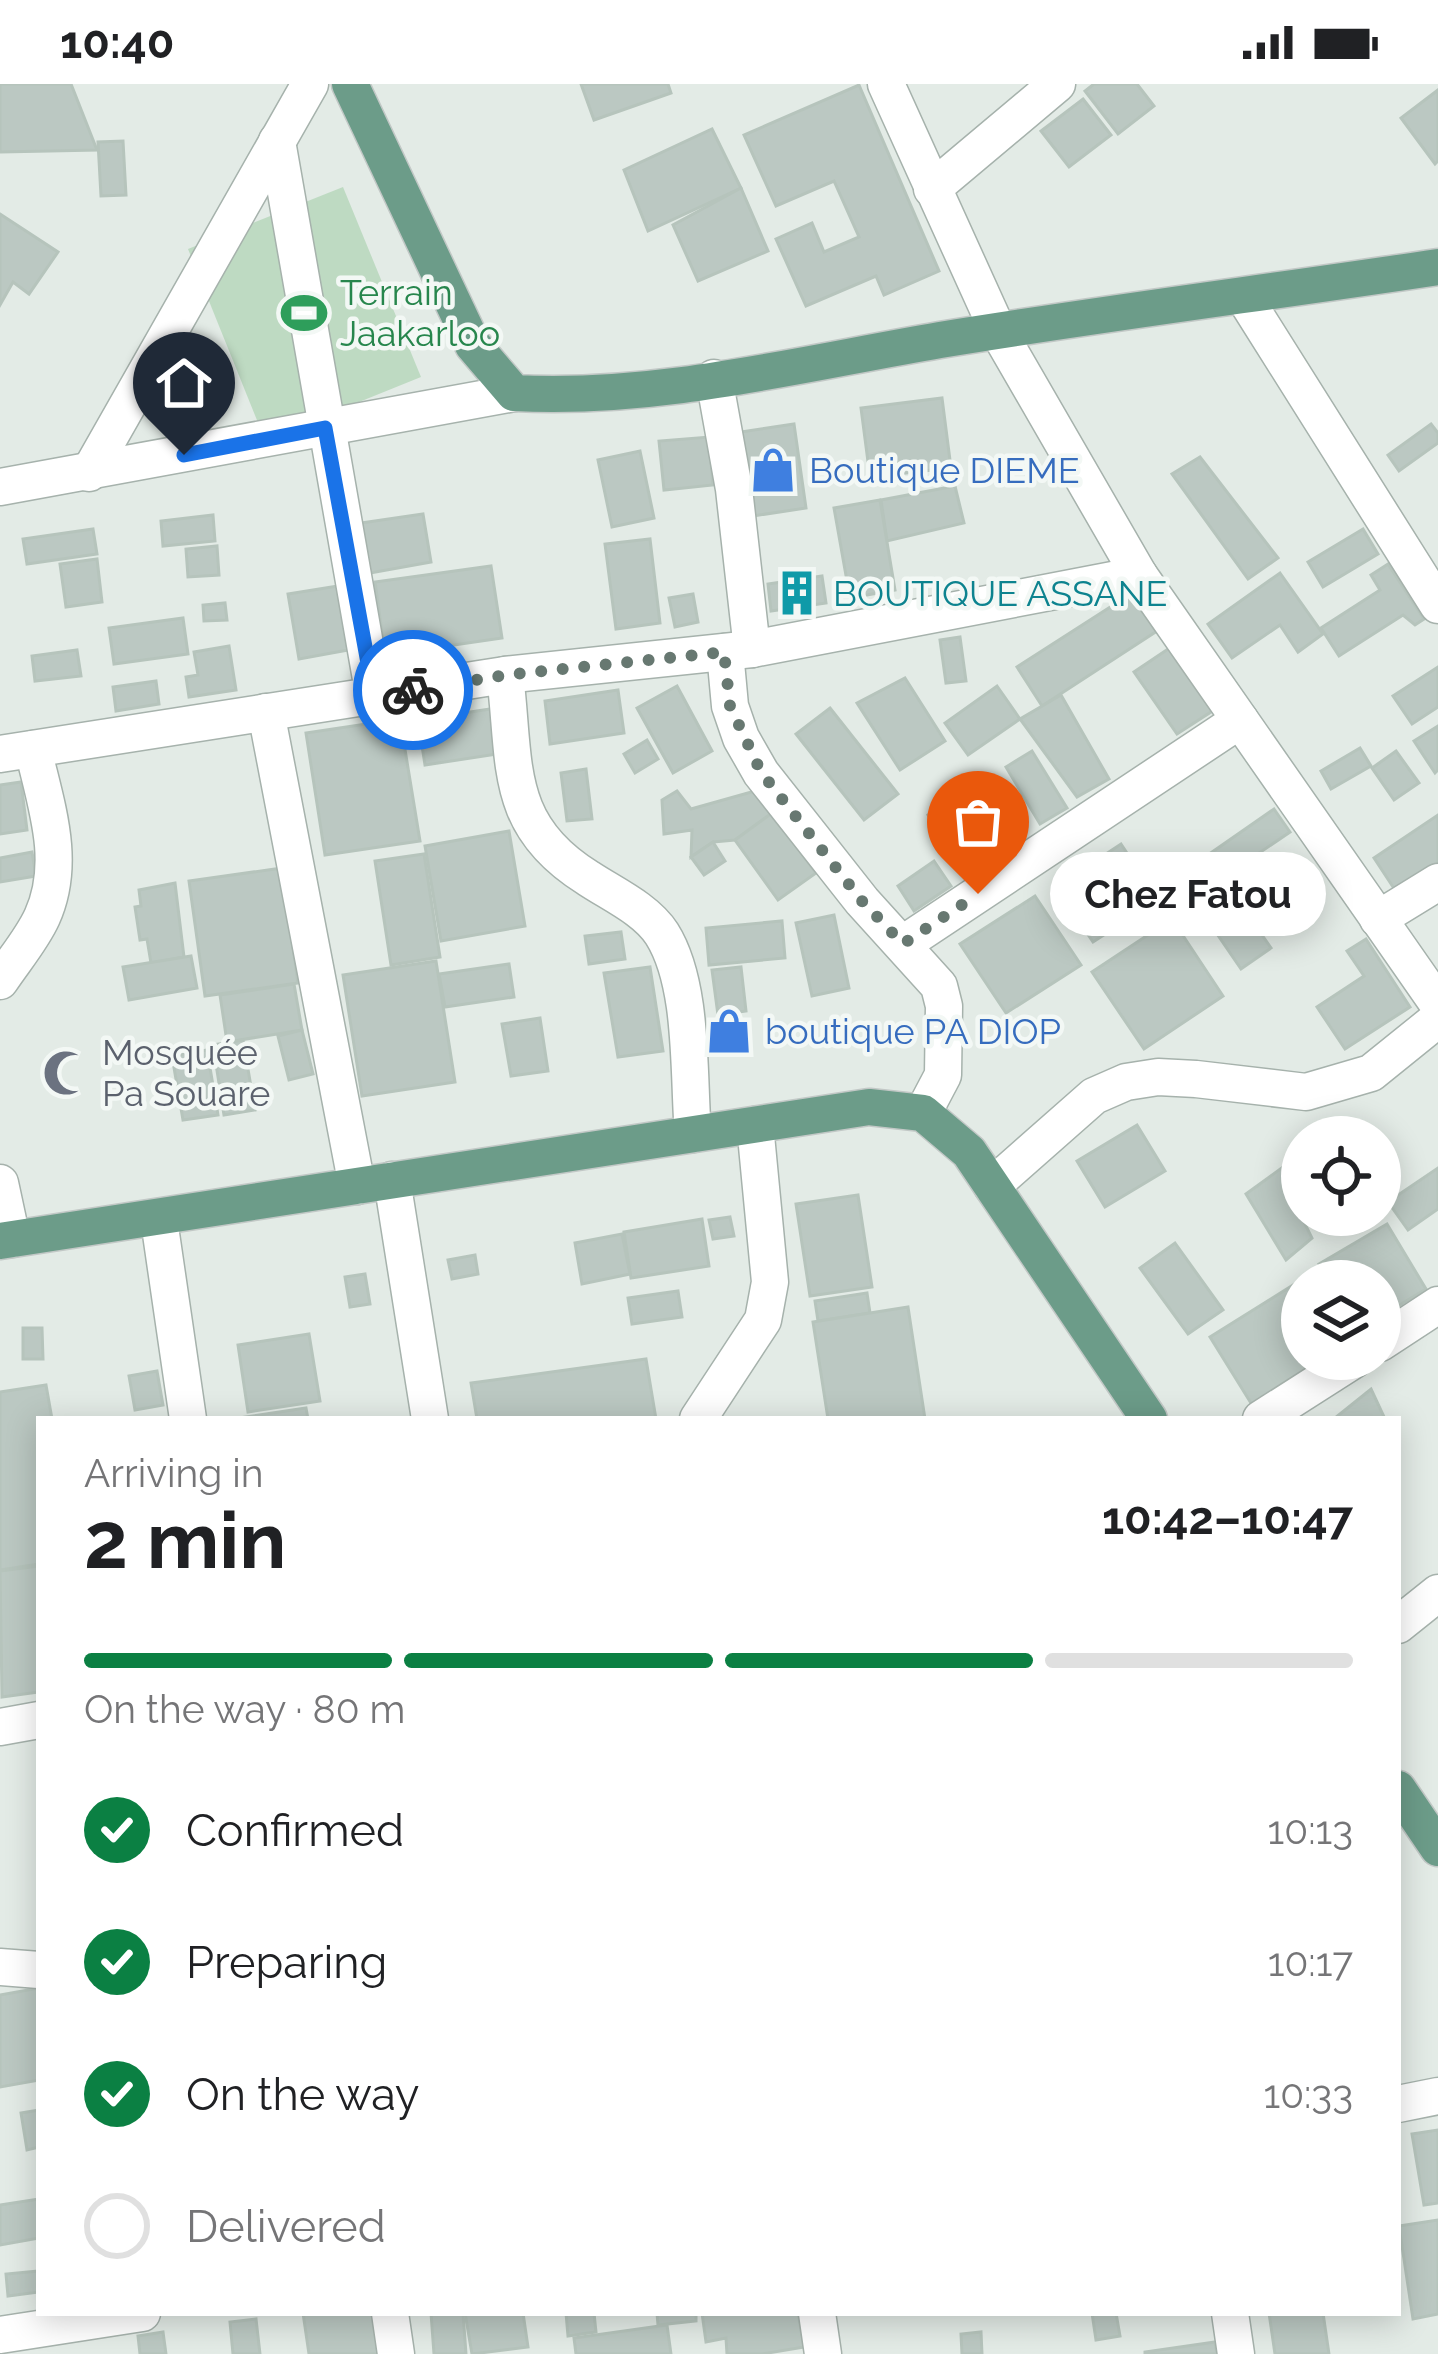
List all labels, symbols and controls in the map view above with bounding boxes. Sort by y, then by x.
text: 10:40 [60,16,174,69]
place label: Terrain Jaakarloo [340,271,500,354]
sports icon: Terrain Jaakarloo [279,288,329,338]
pin [133,332,235,455]
icon: home [151,350,217,416]
shop icon: Boutique DIEME [748,445,798,495]
place label: Boutique DIEME [809,449,1080,491]
building icon: BOUTIQUE ASSANE [772,568,822,618]
place label: BOUTIQUE ASSANE [833,572,1167,614]
courier [353,630,473,750]
icon: bike [380,657,446,723]
pin [927,771,1029,894]
icon: bag [945,789,1011,855]
callout: Chez Fatou [1050,852,1326,936]
text: Chez Fatou [1084,871,1292,917]
shop icon: boutique PA DIOP [704,1006,754,1056]
place label: boutique PA DIOP [765,1010,1061,1052]
place label: Mosquée Pa Souare [102,1031,270,1114]
mosque icon: Mosquée Pa Souare [41,1048,91,1098]
map controls [1281,1116,1401,1380]
button: locate [1281,1116,1401,1236]
button: layers [1281,1260,1401,1380]
text: Arriving in [84,1450,264,1496]
text: 10:42–10:47 [1102,1492,1353,1545]
text: 2 min [84,1495,286,1586]
text: On the way · 80 m [84,1686,405,1732]
icon: check [84,1797,150,1863]
text: Confirmed [186,1804,404,1857]
text: 10:13 [1268,1807,1353,1853]
icon: check [84,1929,150,1995]
text: Preparing [186,1936,387,1989]
text: 10:17 [1268,1939,1353,1985]
icon: check [84,2061,150,2127]
text: On the way [186,2068,420,2121]
text: 10:33 [1263,2071,1353,2117]
text: Delivered [186,2200,386,2253]

